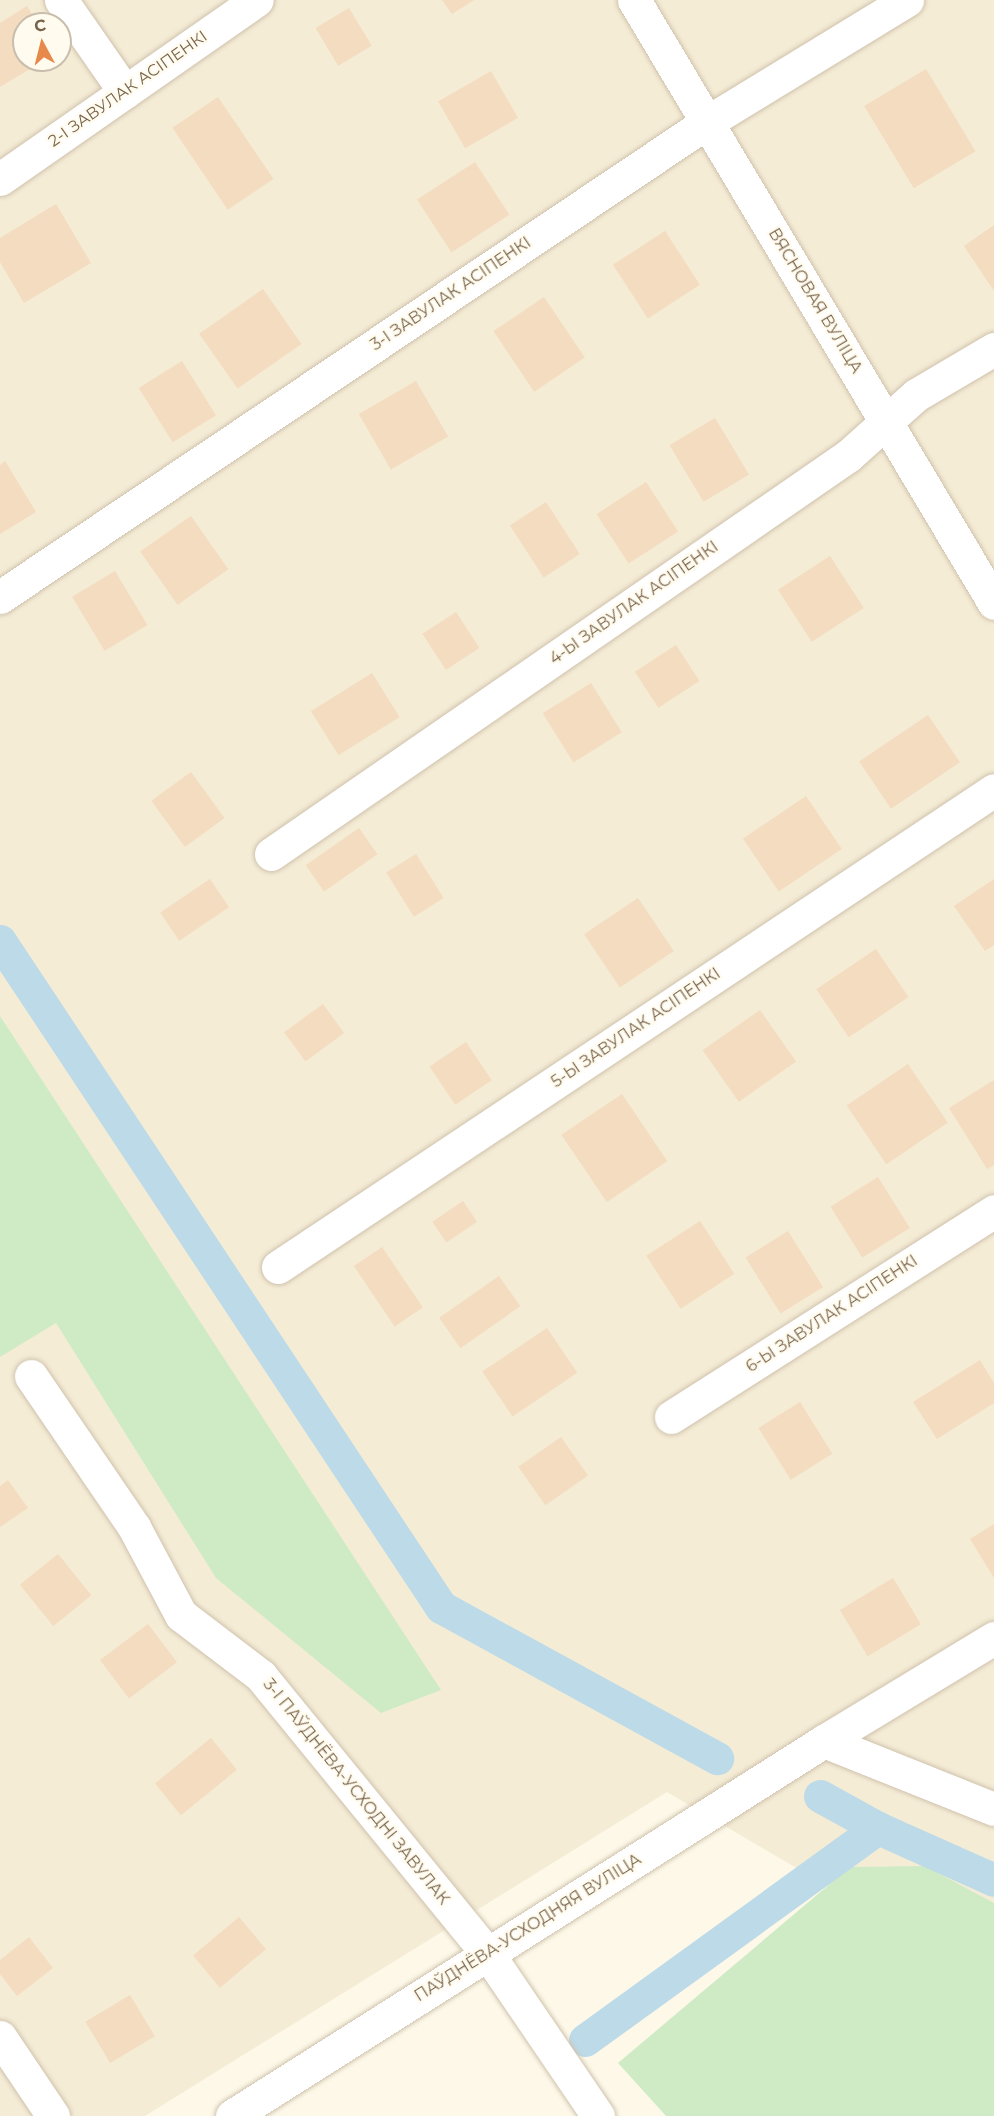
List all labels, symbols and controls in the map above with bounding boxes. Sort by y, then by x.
north arrow [12,12,72,72]
text: С [33,15,47,36]
street label: 2-І ЗАВУЛАК АСІПЕНКІ [45,27,211,151]
street label: ВЯСНОВАЯ ВУЛІЦА [764,225,866,377]
street label: 3-І ЗАВУЛАК АСІПЕНКІ [367,233,535,355]
street label: 4-Ы ЗАВУЛАК АСІПЕНКІ [546,537,722,669]
street label: 5-Ы ЗАВУЛАК АСІПЕНКІ [548,964,724,1092]
street label: 6-Ы ЗАВУЛАК АСІПЕНКІ [743,1251,921,1377]
street label: 3-І ПАЎДНЁВА-УСХОДНІ ЗАВУЛАК [259,1675,453,1909]
street label: ПАЎДНЁВА-УСХОДНЯЯ ВУЛІЦА [411,1850,645,2006]

